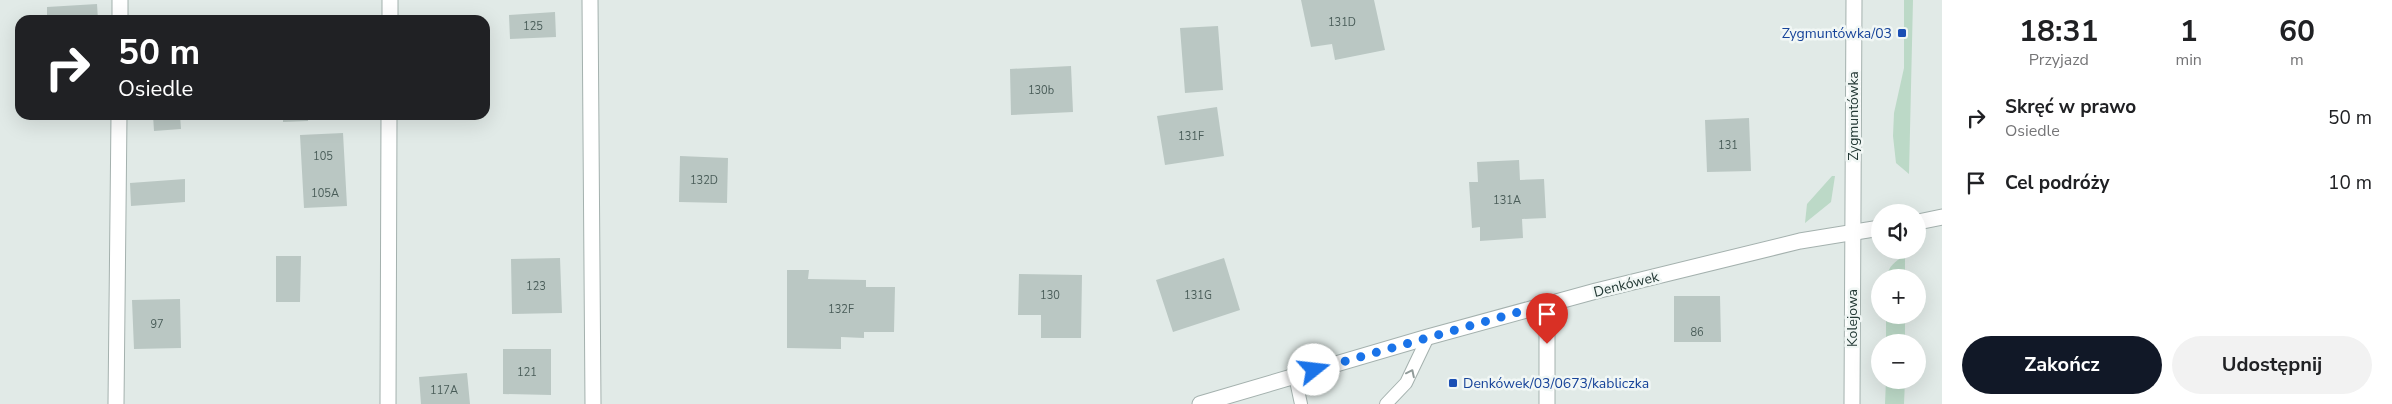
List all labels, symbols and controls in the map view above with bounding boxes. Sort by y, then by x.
text: 18:31 [2019,11,2098,52]
text: 1 [2180,11,2198,52]
text: 60 [2279,11,2315,52]
house number: 131D [1328,15,1356,30]
house number: 125 [523,19,543,34]
place label: Zygmuntówka/03 [1782,24,1892,43]
marker: Zygmuntówka/03 [1896,27,1908,39]
text: 50 m [118,29,200,76]
icon: right [35,35,100,100]
text: Przyjazd [2029,49,2089,71]
text: min [2175,49,2202,71]
text: m [2290,49,2304,71]
street label: Zygmuntówka [1844,71,1863,161]
text: Osiedle [118,74,193,104]
house number: 130b [1028,83,1054,98]
text: Skręć w prawo [2005,94,2136,120]
icon: right [1962,104,1990,132]
text: 50 m [2328,105,2372,131]
text: Osiedle [2005,120,2060,142]
house number: 131F [1178,129,1204,144]
house number: 131 [1718,138,1738,153]
house number: 105 [313,149,333,164]
icon: arrive [1962,169,1990,197]
text: Cel podróży [2005,170,2109,196]
text: 10 m [2328,170,2372,196]
house number: 132D [690,173,718,188]
house number: 105A [311,186,339,201]
house number: 131A [1493,193,1521,208]
map controls [1871,204,1926,389]
button: sound [1871,204,1926,259]
street label: Denkówek [1592,267,1662,302]
button: + [1871,269,1926,324]
house number: 123 [526,279,546,294]
house number: 130 [1040,288,1060,303]
house number: 131G [1184,288,1212,303]
street label: Kolejowa [1843,289,1862,347]
pin [1526,293,1568,344]
icon: arrive [1533,300,1561,328]
house number: 132F [828,302,854,317]
house number: 97 [150,317,164,332]
house number: 86 [1690,325,1704,340]
button: − [1871,334,1926,389]
button: Zakończ [1962,336,2162,394]
button: Udostępnij [2172,336,2372,394]
position arrow [1287,343,1339,395]
house number: 121 [517,365,537,380]
one-way arrow [1405,369,1415,378]
place label: Denkówek/03/0673/kabliczka [1463,374,1649,393]
marker: Denkówek/03/0673/kabliczka [1447,377,1459,389]
house number: 117A [430,383,458,398]

